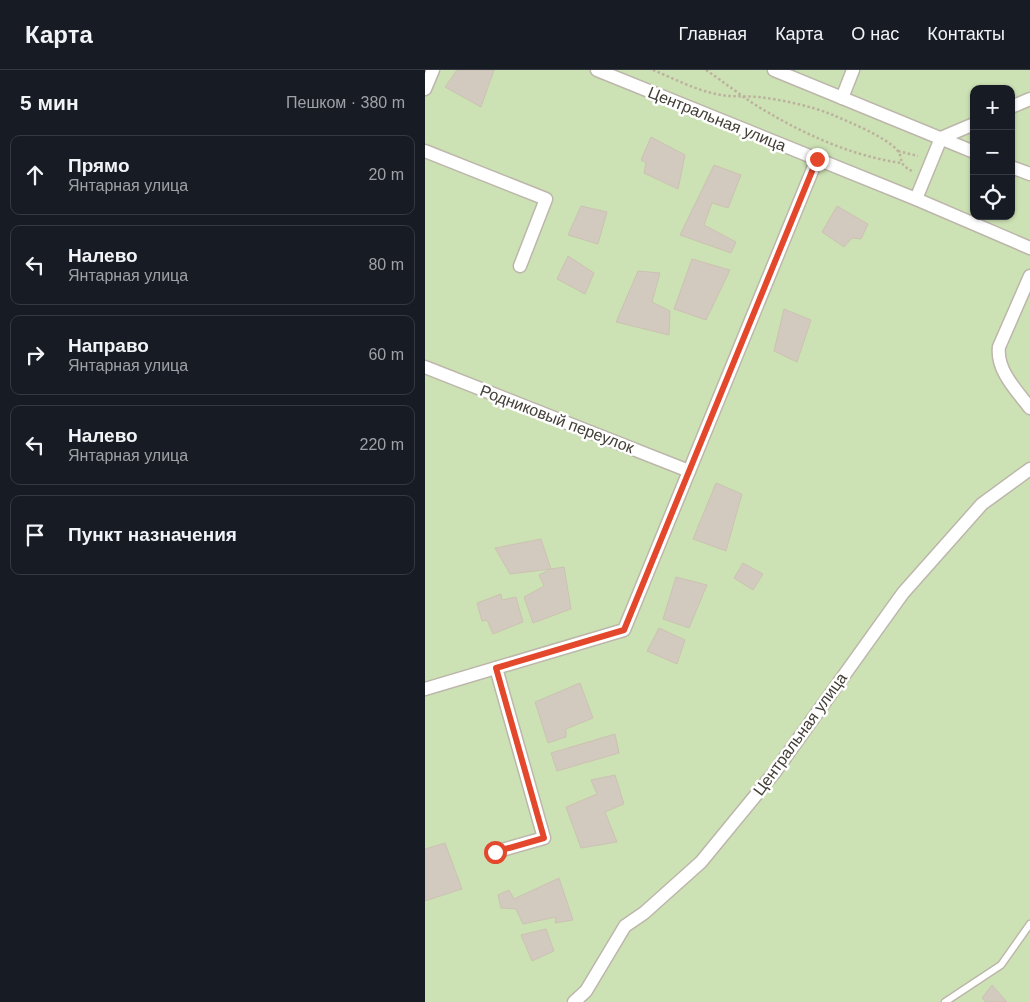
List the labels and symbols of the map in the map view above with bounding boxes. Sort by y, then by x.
street label: Центральная улица [646,84,789,154]
route end [806,148,829,171]
street label: Родниковый переулок [478,382,637,457]
street label: Центральная улица [750,669,850,799]
route start [484,841,507,864]

